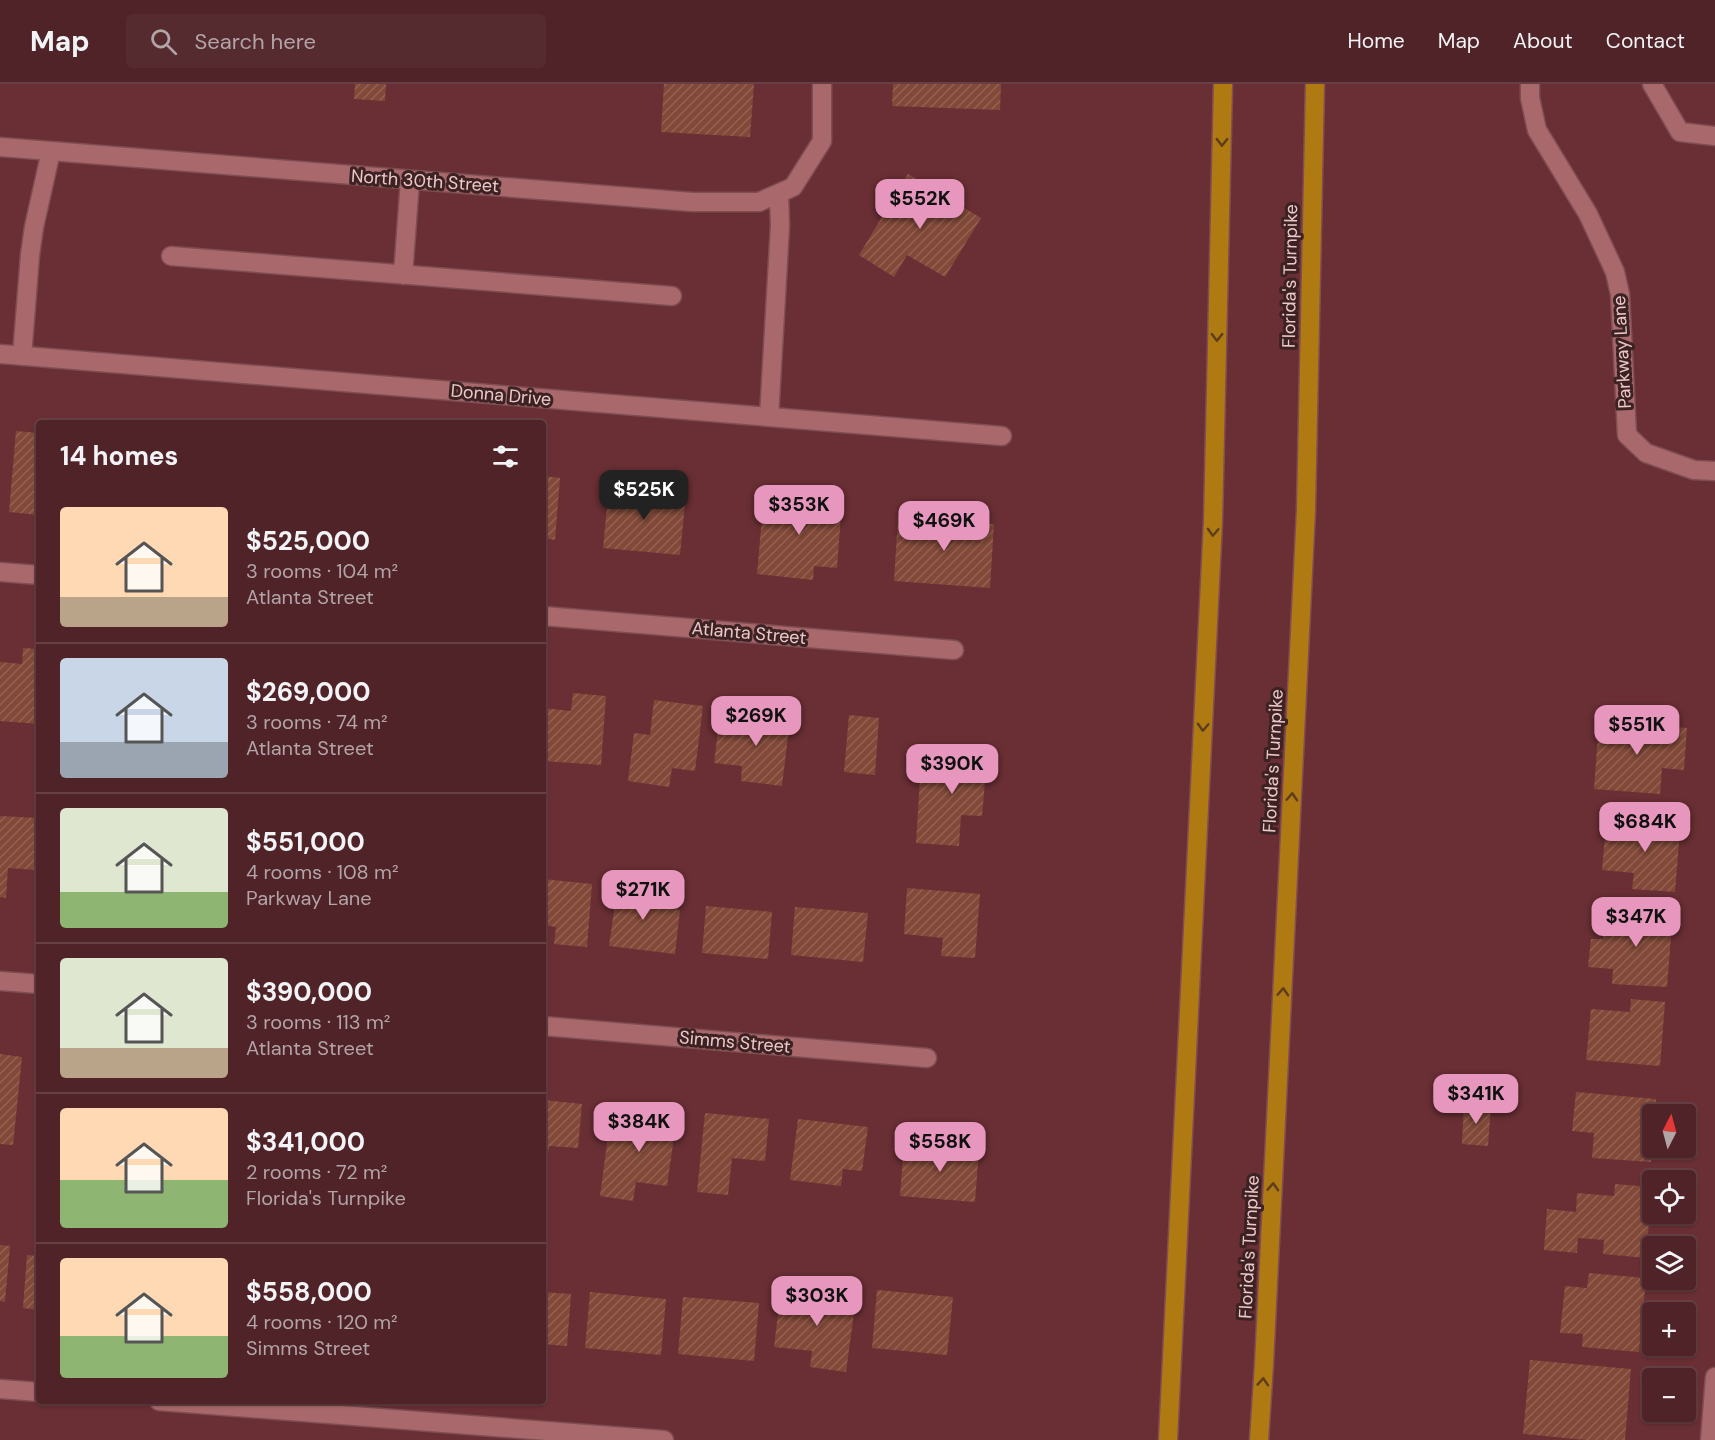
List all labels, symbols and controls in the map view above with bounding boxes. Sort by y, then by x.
search box [126,14,546,68]
text: Map [30,23,90,60]
icon: search [147,25,180,58]
text: Search here [195,27,316,56]
text: Home [1347,27,1405,55]
text: Map [1438,27,1480,55]
text: About [1513,27,1573,55]
text: Contact [1606,27,1685,55]
one-way arrow [1215,138,1228,147]
street label: North 30th Street [350,164,500,198]
pin: $552K [878,179,962,230]
text: $552K [889,185,951,211]
street label: Florida's Turnpike [1277,204,1303,348]
street label: Parkway Lane [1607,295,1637,409]
one-way arrow [1211,333,1224,342]
street label: Donna Drive [450,379,552,411]
text: 14 homes [60,439,178,473]
icon: filters [489,440,522,473]
pin: $525K [602,470,686,521]
text: $525K [613,476,675,502]
pin: $353K [757,485,841,536]
text: $353K [768,491,830,517]
pin: $469K [902,501,986,552]
text: $469K [912,507,976,533]
text: $525,000 [246,524,370,558]
one-way arrow [1206,528,1219,537]
icon: home [108,531,180,603]
text: 3 rooms · 104 m² [246,558,398,584]
text: Atlanta Street [246,584,374,610]
street label: Atlanta Street [691,616,807,650]
text: $269,000 [246,675,371,709]
icon: home [108,682,180,754]
street label: Florida's Turnpike [1257,689,1289,833]
pin: $269K [714,696,798,747]
text: $269K [725,702,787,728]
pin: $551K [1595,705,1679,756]
text: 3 rooms · 74 m² [246,709,388,735]
text: $551K [1608,711,1666,737]
one-way arrow [1197,723,1210,732]
text: Atlanta Street [246,735,374,761]
pin: $390K [910,744,994,795]
text: $390K [920,750,984,776]
one-way arrow [1286,793,1299,802]
pin: $684K [1603,802,1687,853]
text: $684K [1613,808,1677,834]
text: $551,000 [246,825,365,859]
icon: home [108,832,180,904]
text: 4 rooms · 108 m² [246,859,398,885]
pin: $271K [601,870,685,921]
text: $271K [616,876,670,902]
text: Parkway Lane [246,885,372,911]
pin: $347K [1594,897,1678,948]
text: $347K [1606,903,1666,929]
text: $390,000 [246,975,372,1009]
icon: home [108,982,180,1054]
one-way arrow [1276,988,1289,997]
text: 3 rooms · 113 m² [246,1009,390,1035]
street label: Simms Street [678,1025,792,1059]
text: Atlanta Street [246,1035,374,1061]
pin: $341K [1434,1074,1518,1125]
text: $341K [1447,1080,1505,1106]
pin: $384K [597,1102,681,1153]
north arrow [1642,1104,1696,1158]
map controls [1642,1104,1696,1422]
text: $384K [608,1108,670,1134]
pin: $558K [898,1122,982,1173]
text: $341,000 [246,1125,365,1159]
text: $558K [909,1128,971,1154]
icon: home [108,1132,180,1204]
text: 2 rooms · 72 m² [246,1159,387,1185]
button: locate [1642,1170,1696,1224]
street label: Florida's Turnpike [1233,1175,1265,1319]
one-way arrow [1266,1182,1279,1191]
text: Florida's Turnpike [246,1185,406,1211]
button: layers [1642,1236,1696,1290]
text: $558,000 [246,1275,372,1309]
pin: $303K [775,1276,859,1327]
icon: home [108,1282,180,1354]
text: $303K [785,1282,849,1308]
button: + [1642,1302,1696,1356]
text: 4 rooms · 120 m² [246,1309,398,1335]
text: Simms Street [246,1335,370,1361]
button: − [1642,1368,1696,1422]
one-way arrow [1256,1377,1269,1386]

